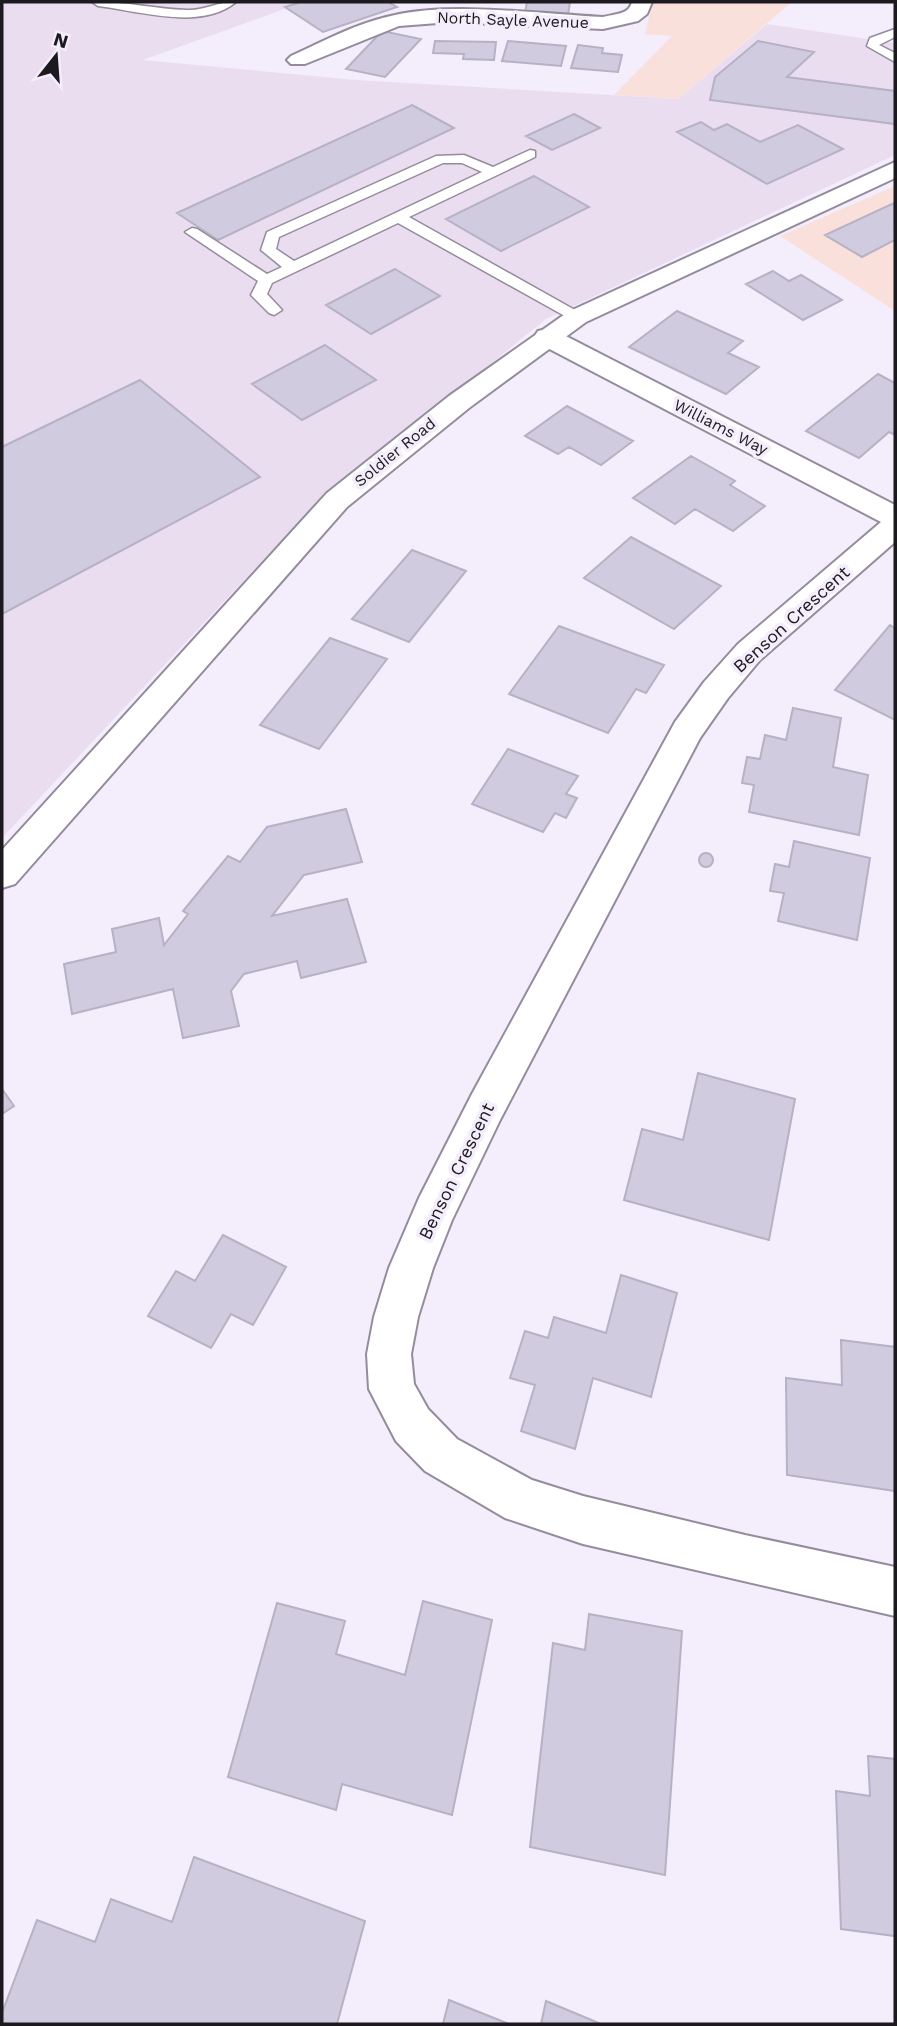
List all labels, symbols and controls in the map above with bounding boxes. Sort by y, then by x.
street label: North Sayle Avenue [437,8,589,32]
north arrow [21,21,91,91]
text: N [51,27,71,53]
street label: Williams Way [671,395,772,459]
street label: Soldier Road [351,413,439,491]
street label: Benson Crescent [729,561,854,677]
street label: Benson Crescent [414,1099,498,1243]

